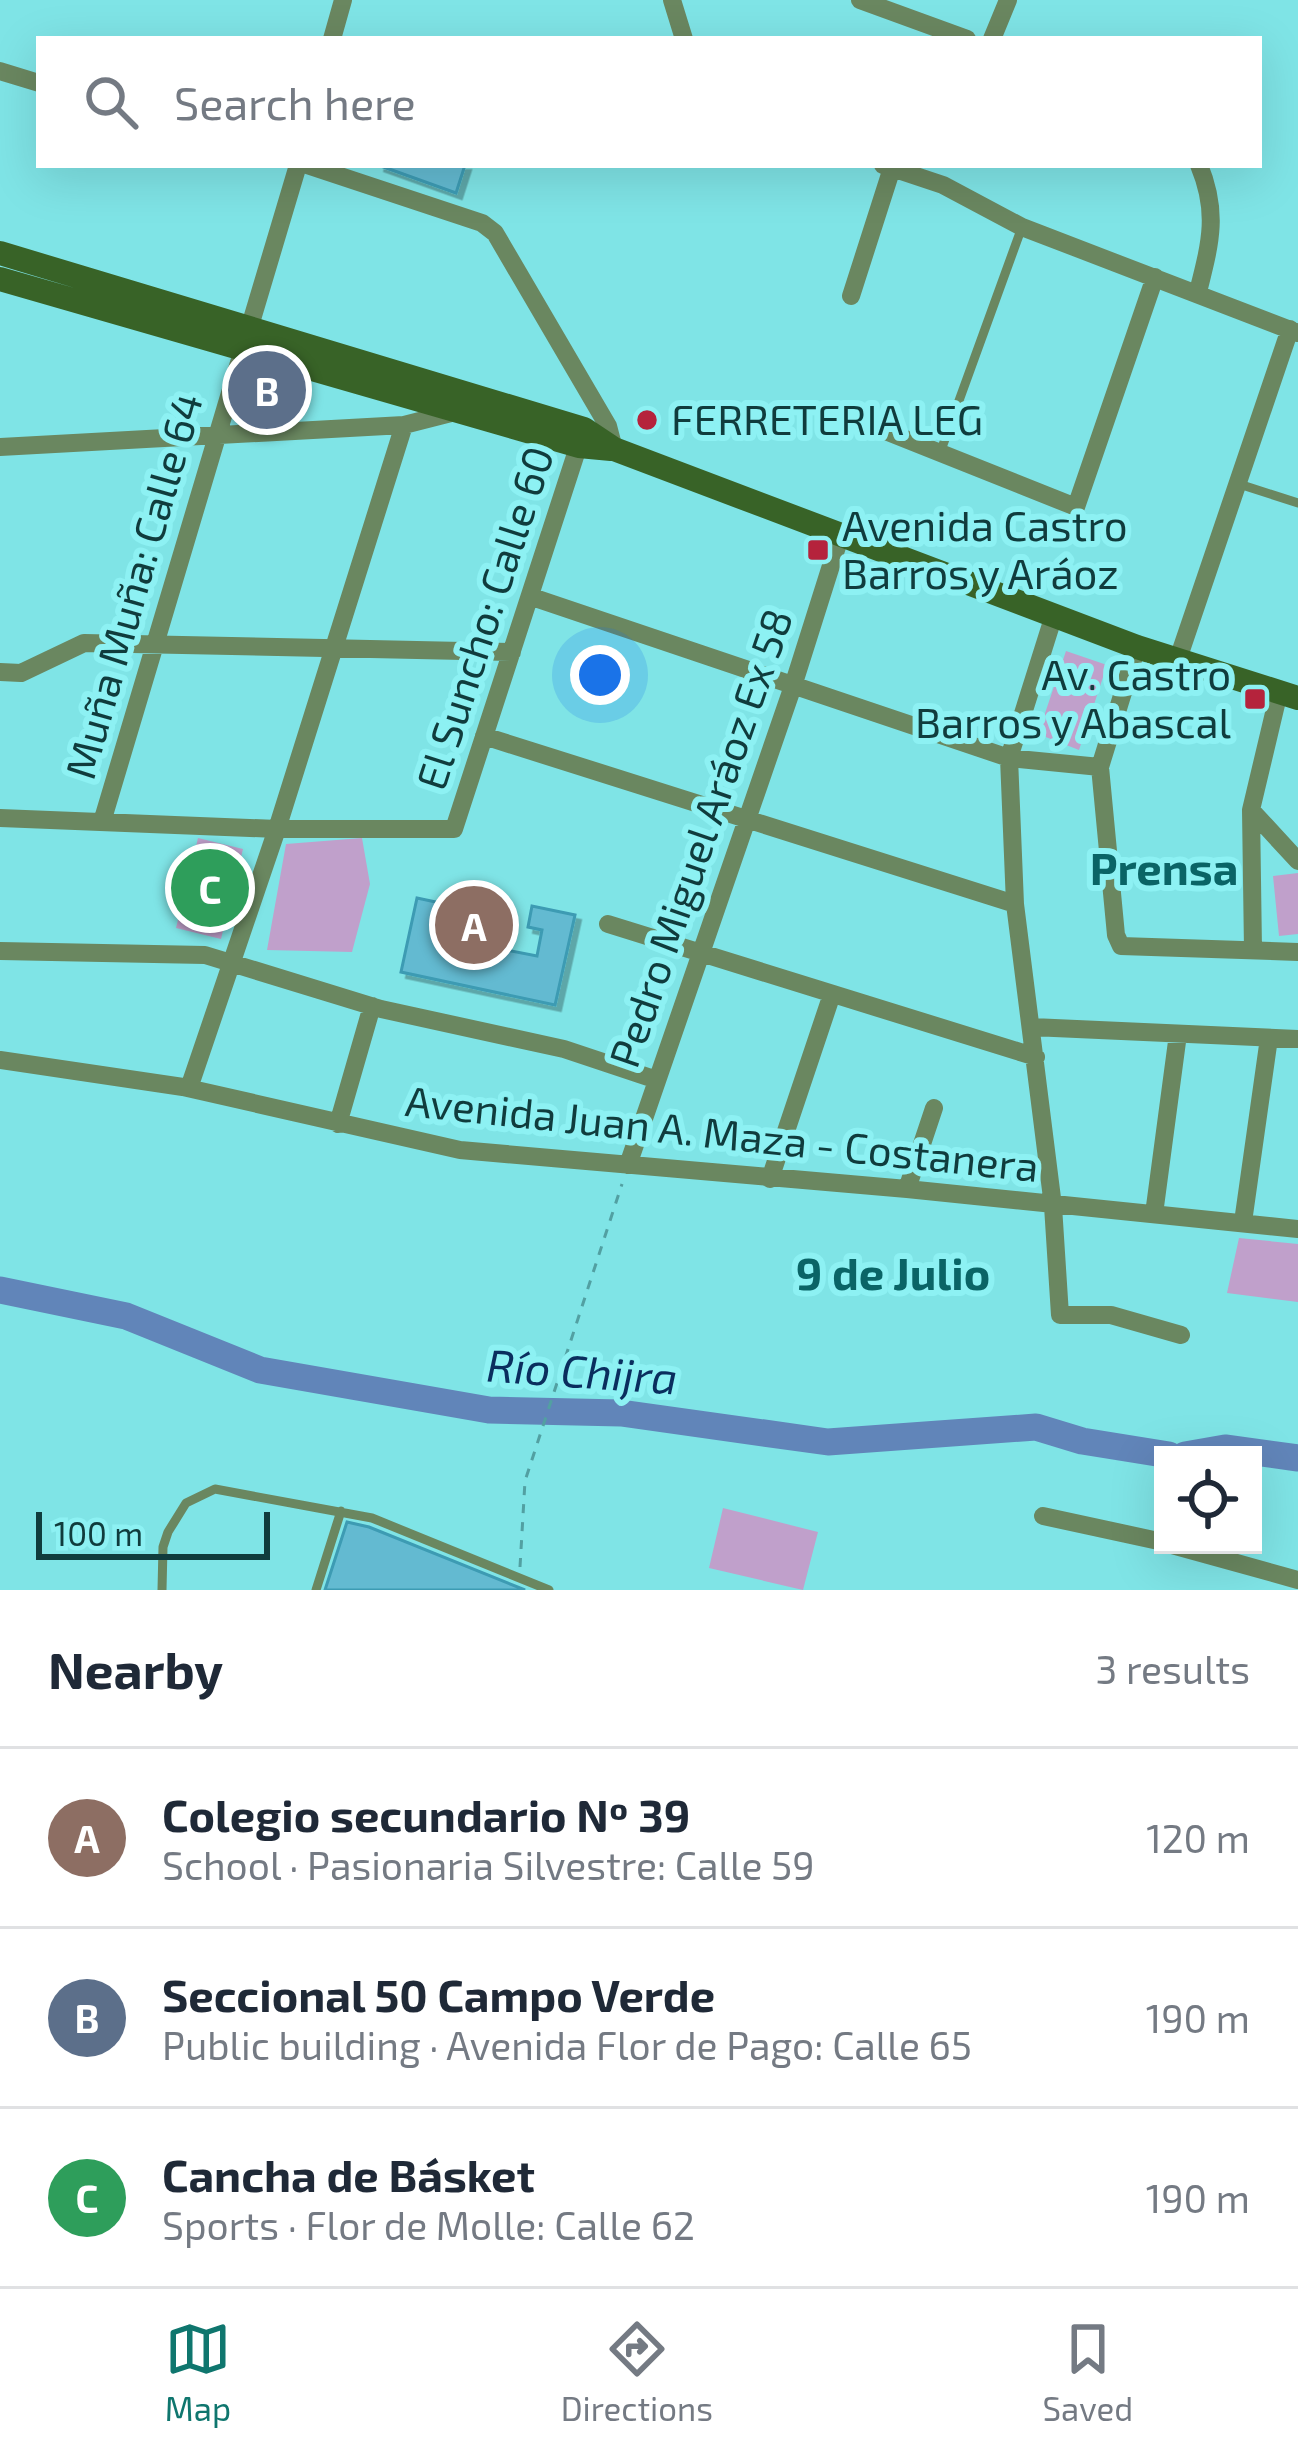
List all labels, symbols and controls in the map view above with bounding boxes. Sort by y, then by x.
search box [36,36,1262,168]
icon: search [78,69,144,135]
text: Search here [174,75,416,129]
pin: B [228,345,306,435]
street label: Muña Muña: Calle 64 [53,387,211,784]
place label: FERRETERIA LEG [671,393,983,443]
marker: FERRETERIA LEG [634,407,660,433]
street label: El Suncho: Calle 60 [404,440,562,795]
place label: Avenida Castro Barros y Aráoz [842,499,1128,597]
marker: Avenida Castro Barros y Aráoz [805,537,831,563]
street label: Pedro Miguel Aráoz Ex 58 [597,602,801,1073]
your location [570,645,630,705]
place label: Av. Castro Barros y Abascal [915,648,1232,746]
marker: Av. Castro Barros y Abascal [1242,686,1268,712]
district label: Prensa [1090,840,1238,894]
pin: C [171,843,249,933]
pin: A [435,880,513,970]
street label: Avenida Juan A. Maza - Costanera [403,1074,1041,1190]
district label: 9 de Julio [796,1245,990,1299]
water label: Río Chijra [485,1336,679,1405]
map controls [1154,1446,1262,1554]
button: locate [1154,1446,1262,1554]
scale bar [36,1506,270,1559]
text: 100 m [54,1513,143,1553]
text: Nearby [48,1638,223,1699]
text: 3 results [1096,1645,1250,1692]
text: Colegio secundario Nº 39 [162,1787,690,1841]
text: A [74,1814,100,1861]
text: 120 m [1146,1814,1250,1861]
text: School · Pasionaria Silvestre: Calle 59 [162,1841,814,1888]
text: Seccional 50 Campo Verde [162,1967,715,2021]
text: B [75,1994,99,2041]
text: 190 m [1146,1994,1250,2041]
text: Public building · Avenida Flor de Pago: Calle 65 [162,2021,972,2068]
text: Cancha de Básket [162,2147,535,2201]
text: C [76,2174,98,2221]
text: 190 m [1146,2174,1250,2221]
text: Sports · Flor de Molle: Calle 62 [162,2201,695,2248]
tab: Map [165,2316,231,2428]
tab: Directions [561,2316,713,2428]
tab: Saved [1043,2316,1133,2428]

